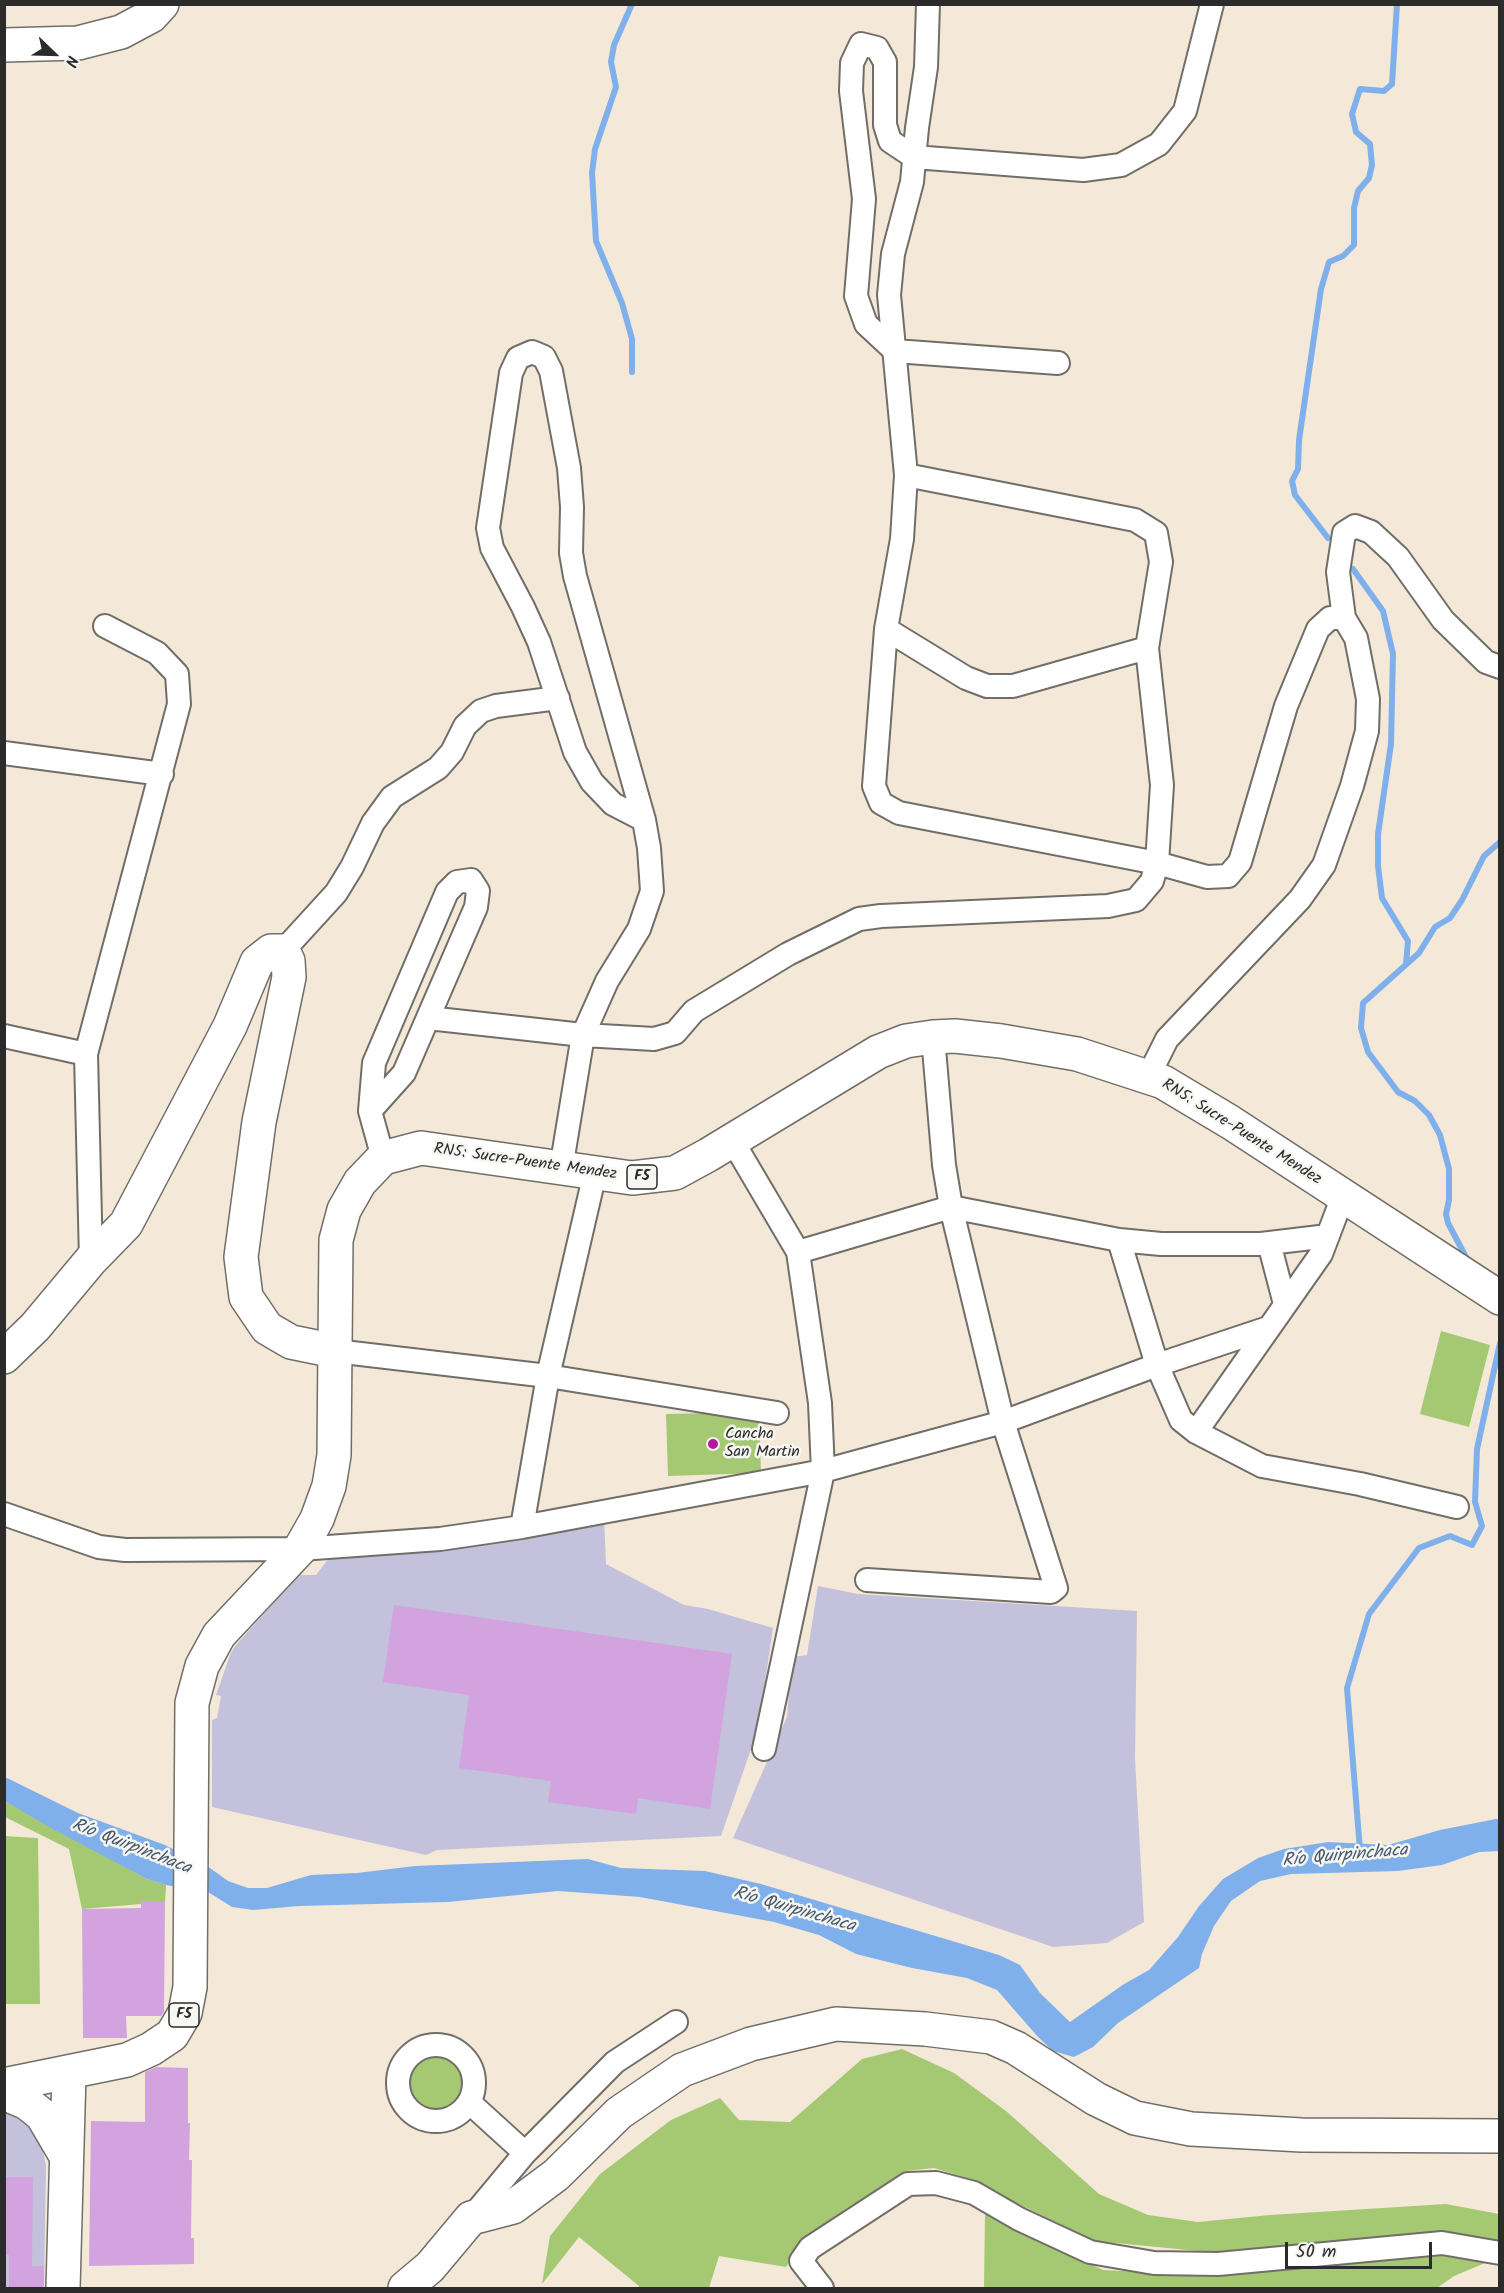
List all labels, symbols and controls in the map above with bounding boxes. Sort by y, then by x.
north arrow [24,24,84,84]
text: N [58,52,85,71]
street label: RN5: Sucre-Puente Mendez [1158,1076,1324,1190]
street label: RN5: Sucre-Puente Mendez [432,1141,618,1185]
road number: F5 [627,1165,657,1189]
place label: Cancha San Martin [725,1425,800,1463]
marker: Cancha San Martin [706,1437,720,1451]
water label: Río Quirpinchaca [68,1815,194,1881]
water label: Río Quirpinchaca [1281,1841,1409,1873]
water label: Río Quirpinchaca [731,1883,857,1939]
road number: F5 [169,2003,199,2027]
scale bar [1288,2230,1435,2268]
text: 50 m [1296,2238,1336,2267]

